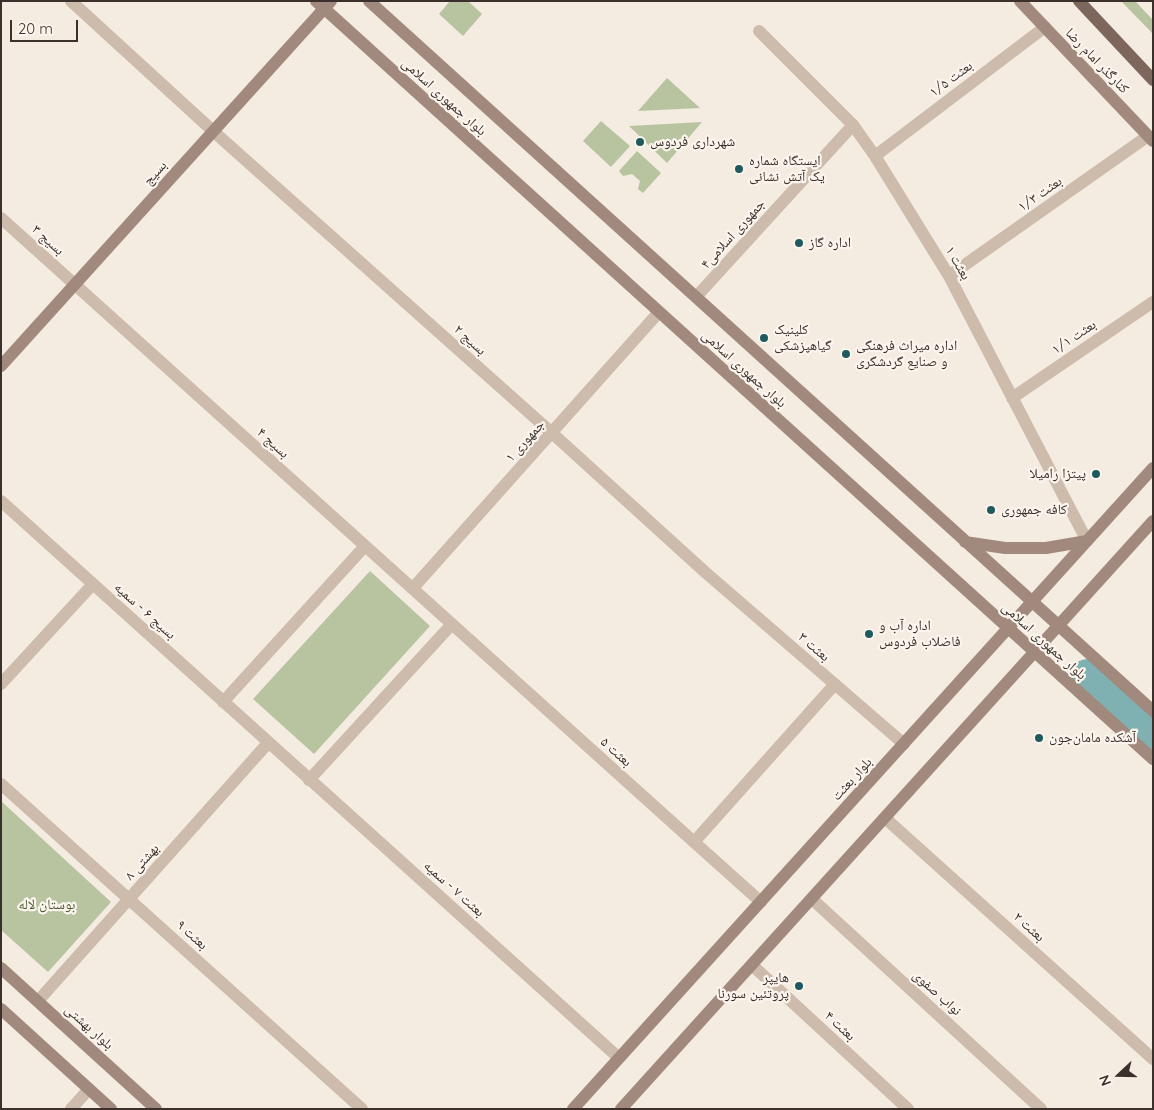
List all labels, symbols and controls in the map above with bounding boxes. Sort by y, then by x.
scale bar [12,10,80,42]
text: 20 m [18,19,53,38]
street label: کنارگذر امام رضا [1062,25,1132,97]
street label: بلوار جمهوری اسلامی [398,55,490,139]
street label: بعثت ۱/۵ [926,57,976,101]
place label: شهرداری فردوس [650,134,735,150]
marker: شهرداری فردوس [634,136,646,148]
place label: ایستگاه شماره یک آتش نشانی [749,153,825,186]
street label: بسیج [140,157,170,189]
marker: ایستگاه شماره یک آتش نشانی [733,163,745,175]
street label: بعثت ۱/۳ [1015,173,1065,215]
street label: جمهوری اسلامی۴ [697,196,769,272]
street label: بسیج ۳ [28,221,68,259]
place label: اداره گاز [809,235,851,251]
marker: اداره گاز [793,237,805,249]
street label: بعثت ۱ [942,243,974,283]
street label: بعثت ۱/۱ [1049,316,1099,358]
street label: بسیج ۲ [450,321,490,359]
place label: کلینیک گیاهپزشکی [774,322,831,354]
street label: بلوار جمهوری اسلامی [698,327,790,411]
marker: کلینیک گیاهپزشکی [758,332,770,344]
place label: اداره میراث فرهنگی و صنایع گردشگری [856,338,957,371]
marker: اداره میراث فرهنگی و صنایع گردشگری [840,348,852,360]
street label: جمهوری ۱ [502,417,548,465]
street label: بسیج ۴ [253,424,293,462]
place label: پیتزا رامیلا [1030,466,1086,482]
marker: پیتزا رامیلا [1090,468,1102,480]
place label: کافه جمهوری [1001,502,1067,518]
marker: کافه جمهوری [985,504,997,516]
street label: بسیج ۶ - سمیه [111,579,179,643]
street label: بلوار جمهوری اسلامی [998,599,1090,683]
place label: اداره آب و فاضلاب فردوس [879,618,961,650]
marker: اداره آب و فاضلاب فردوس [863,628,875,640]
street label: بعثت ۳ [795,629,833,665]
place label: آشکده مامان‌جون [1049,730,1136,746]
marker: آشکده مامان‌جون [1033,732,1045,744]
street label: بعثت ۵ [597,734,635,770]
street label: بلوار بعثت [828,754,876,804]
street label: بهشتی ۸ [121,840,163,884]
street label: بعثت ۷ - سمیه [420,857,488,921]
park label: بوستان لاله [19,897,75,913]
street label: بعثت ۲ [1010,909,1048,945]
street label: بعثت ۹ [173,917,211,953]
street label: نواب صفوی [909,967,965,1019]
place label: هایپر پروتئین سورنا [717,970,789,1002]
marker: هایپر پروتئین سورنا [793,980,805,992]
street label: بلوار بهشتی [61,1001,117,1053]
street label: بعثت ۴ [821,1008,859,1044]
north arrow [1094,1050,1144,1100]
text: N [1095,1072,1115,1088]

